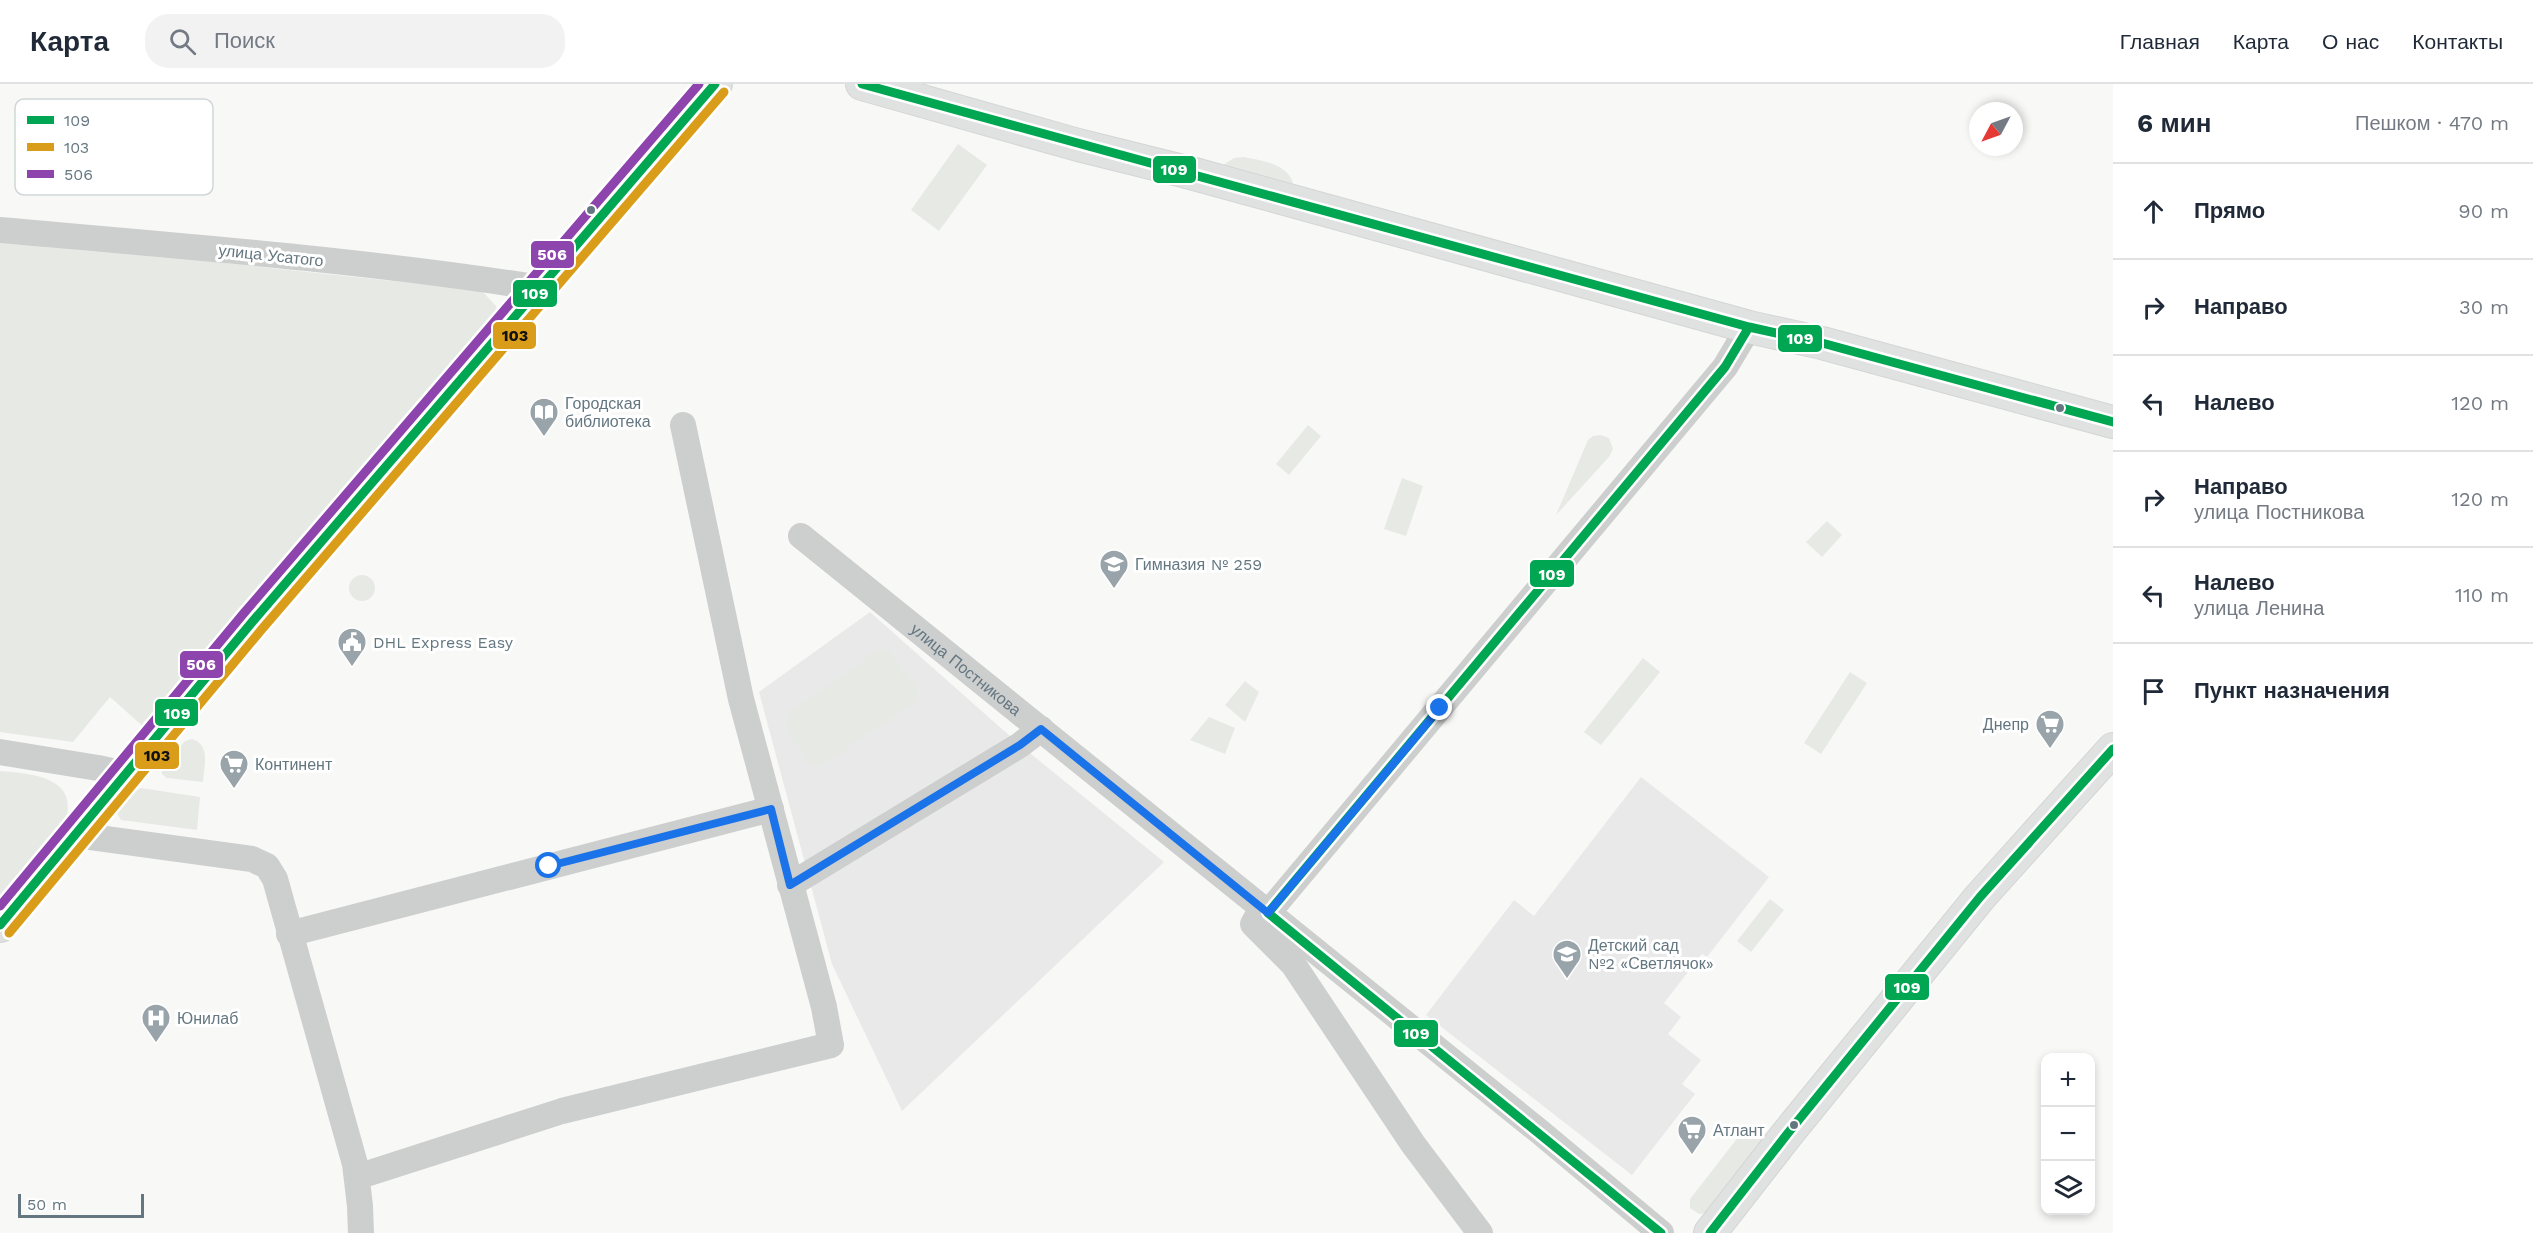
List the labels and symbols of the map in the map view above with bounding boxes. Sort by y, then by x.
legend [15,99,213,195]
north arrow [1969,102,2023,156]
text: 109 [64,111,90,130]
text: 103 [64,138,89,157]
line badge: 109 [1152,155,1197,184]
text: 109 [1160,160,1188,179]
text: 506 [64,165,93,184]
unlabelled marker [585,204,597,216]
line badge: 506 [530,240,575,269]
street label: улица Усатого [217,241,325,270]
text: 506 [537,245,567,264]
line badge: 109 [512,279,558,308]
text: 109 [521,284,549,303]
line badge: 103 [492,321,537,350]
line badge: 109 [1777,324,1823,353]
text: 103 [502,326,528,345]
text: 109 [1786,329,1814,348]
place label: Городская библиотека [565,394,651,431]
library icon: Городская библиотека [528,396,560,438]
unlabelled marker [2054,402,2066,414]
school or university icon: Гимназия № 259 [1098,548,1130,590]
place label: Гимназия № 259 [1135,555,1262,574]
line badge: 109 [1529,559,1575,588]
text: 109 [1538,565,1566,584]
street label: улица Постникова [907,619,1025,720]
public building icon: DHL Express Easy [336,626,368,668]
place label: DHL Express Easy [373,633,514,652]
line badge: 506 [179,650,224,679]
text: 506 [186,655,216,674]
route end [1426,694,1452,720]
line badge: 109 [154,698,199,727]
text: 109 [163,704,191,723]
supermarket icon: Днепр [2034,708,2066,750]
place label: Днепр [1983,715,2029,734]
line badge: 103 [134,741,180,770]
text: 103 [144,746,170,765]
supermarket icon: Континент [218,748,250,790]
place label: Континент [255,755,333,774]
route start [535,852,561,878]
place label: Детский сад №2 «Светлячок» [1588,936,1714,973]
school or university icon: Детский сад №2 «Светлячок» [1551,938,1583,980]
line badge: 109 [1884,973,1930,1001]
text: 109 [1893,978,1921,997]
hospital icon: Юнилаб [140,1002,172,1044]
place label: Юнилаб [177,1009,238,1028]
line badge: 109 [1393,1019,1439,1048]
text: 109 [1402,1024,1430,1043]
supermarket icon: Атлант [1676,1114,1708,1156]
unlabelled marker [1788,1119,1800,1131]
place label: Атлант [1713,1121,1765,1140]
scale bar [18,1191,144,1218]

